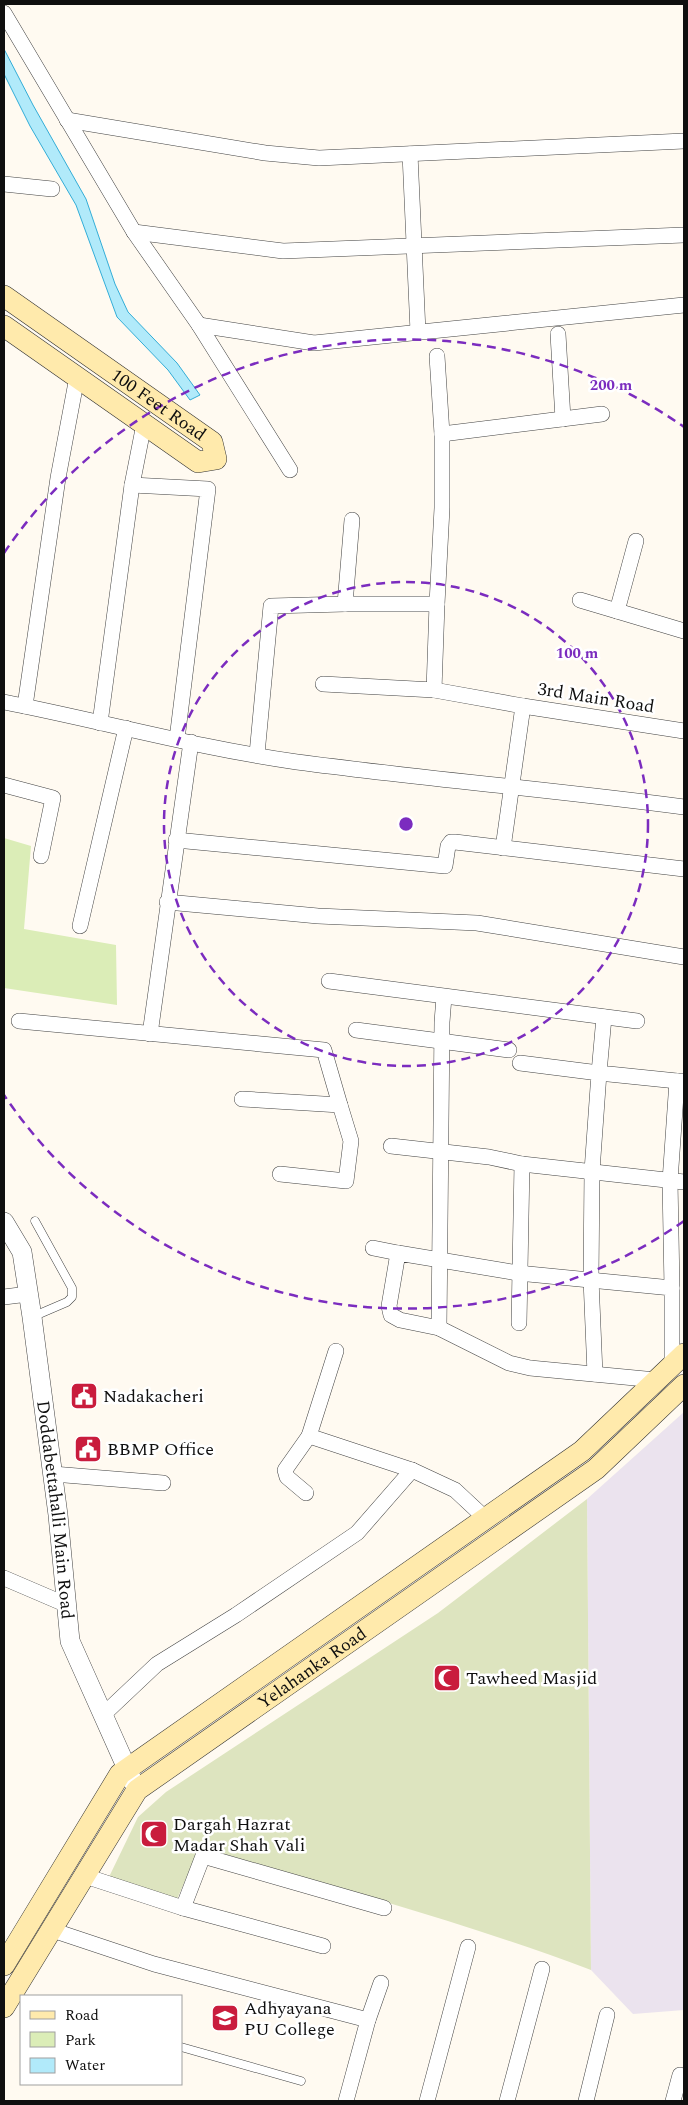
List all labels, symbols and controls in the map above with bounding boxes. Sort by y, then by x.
street label: 100 Feet Road [106,362,212,447]
text: 200 m [590,374,633,397]
text: 100 m [556,642,599,665]
street label: 3rd Main Road [536,675,656,721]
centre of rings [397,815,415,833]
public building icon: Nadakacheri [69,1381,99,1411]
place label: Nadakacheri [103,1383,204,1410]
street label: Doddabettahalli Main Road [30,1399,81,1620]
public building icon: BBMP Office [73,1434,103,1464]
place label: BBMP Office [107,1436,214,1463]
street label: Yelahanka Road [252,1620,372,1715]
mosque icon: Tawheed Masjid [432,1663,462,1693]
place label: Tawheed Masjid [466,1665,597,1692]
place label: Dargah Hazrat Madar Shah Vali [173,1811,305,1859]
mosque icon: Dargah Hazrat Madar Shah Vali [139,1819,169,1849]
legend [20,1995,182,2085]
place label: Adhyayana PU College [244,1995,335,2043]
school or university icon: Adhyayana PU College [210,2003,240,2033]
text: Road [65,2004,99,2027]
text: Park [65,2029,96,2052]
text: Water [65,2054,105,2077]

